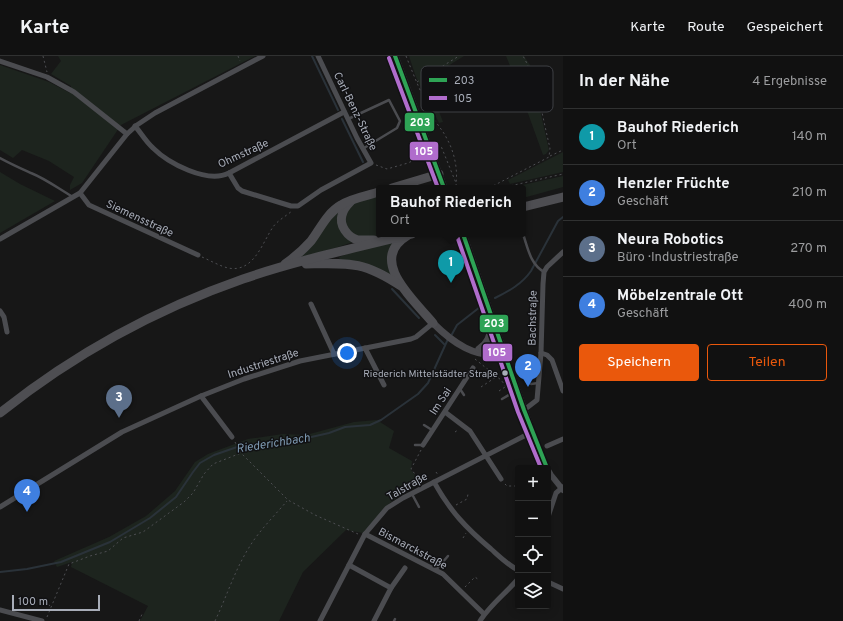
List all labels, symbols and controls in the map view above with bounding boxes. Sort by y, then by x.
text: Karte [20,16,70,40]
text: Karte [630,19,665,36]
text: Route [687,19,724,36]
text: Gespeichert [746,19,823,36]
legend [421,66,553,112]
street label: Carl-Benz-Straße [330,70,380,153]
text: In der Nähe [579,71,670,93]
text: 203 [454,74,474,88]
text: 4 Ergebnisse [752,74,827,90]
text: 105 [454,92,472,106]
line badge: 203 [404,112,435,132]
text: 203 [410,116,430,130]
text: Bauhof Riederich [617,119,739,138]
text: 1 [589,129,595,145]
text: 140 m [792,129,827,145]
street label: Ohmstraße [216,136,271,172]
text: Ort [617,138,637,154]
line badge: 105 [409,141,439,161]
text: 105 [415,145,433,159]
text: Henzler Früchte [617,175,730,194]
popup [376,185,526,237]
text: 2 [588,185,596,201]
text: 210 m [792,185,827,201]
text: Bauhof Riederich [390,194,512,213]
text: Geschäft [617,194,669,210]
street label: Siemensstraße [104,197,176,241]
text: Ort [390,213,410,229]
text: Neura Robotics [617,231,724,250]
text: 3 [588,241,596,257]
text: 270 m [790,241,827,257]
pin: 1 [438,250,464,283]
text: Büro · Industriestraße [617,250,738,266]
text: Möbelzentrale Ott [617,287,743,306]
street label: Bachstraße [526,290,540,346]
text: 4 [588,297,596,313]
text: 400 m [788,297,827,313]
text: Geschäft [617,306,669,322]
line badge: 203 [479,314,509,333]
text: 203 [484,317,504,331]
your location [337,343,357,363]
line badge: 105 [482,343,513,362]
button: Speichern [579,344,699,381]
button: Teilen [707,344,827,381]
street label: Industriestraße [226,346,301,382]
text: 105 [488,346,506,360]
pin: 2 [515,354,541,387]
place label: Riederich Mittelstädter Straße [363,368,498,381]
marker: Riederich Mittelstädter Straße [500,368,510,378]
pin: 3 [106,385,132,418]
street label: Im Sai [427,385,455,418]
water label: Riederichbach [235,430,312,458]
map controls [515,465,551,609]
button: + [515,465,551,501]
street label: Talstraße [385,470,431,504]
pin: 4 [14,479,40,512]
button: − [515,501,551,537]
street label: Bismarckstraße [376,525,450,573]
button: locate [515,537,551,573]
button: layers [515,573,551,609]
scale bar [12,593,100,612]
text: 100 m [18,595,48,609]

